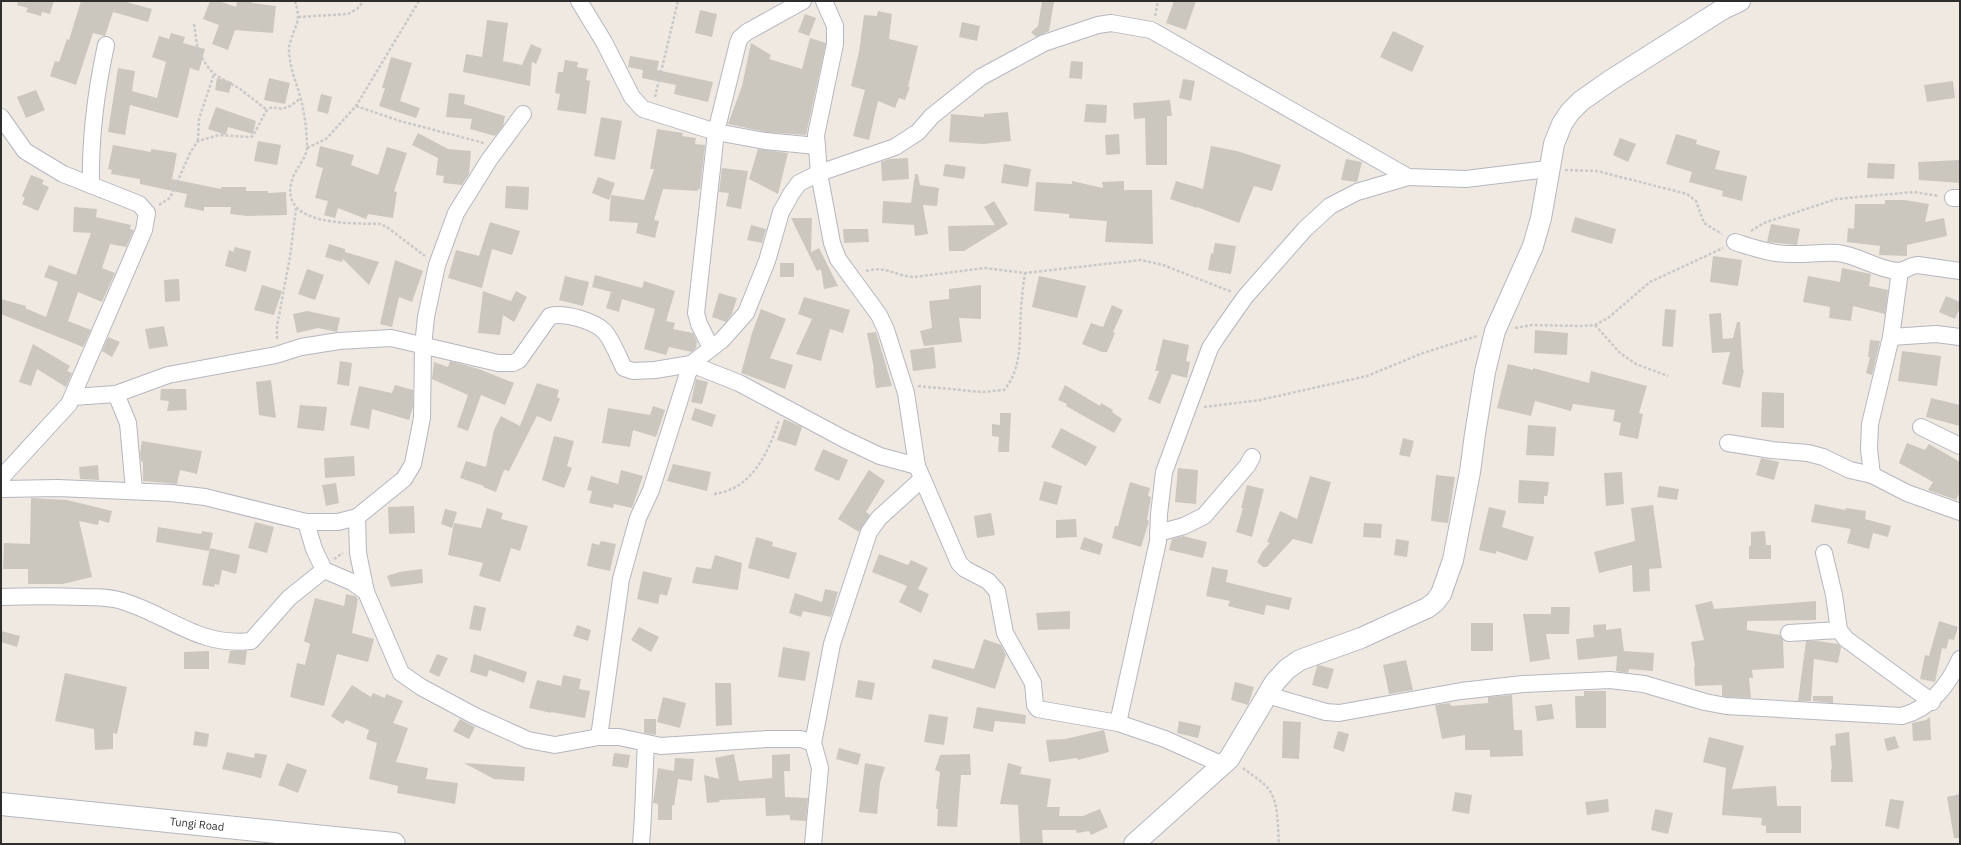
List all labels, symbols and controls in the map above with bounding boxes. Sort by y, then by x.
street label: Tungi Road [169,814,225,834]

